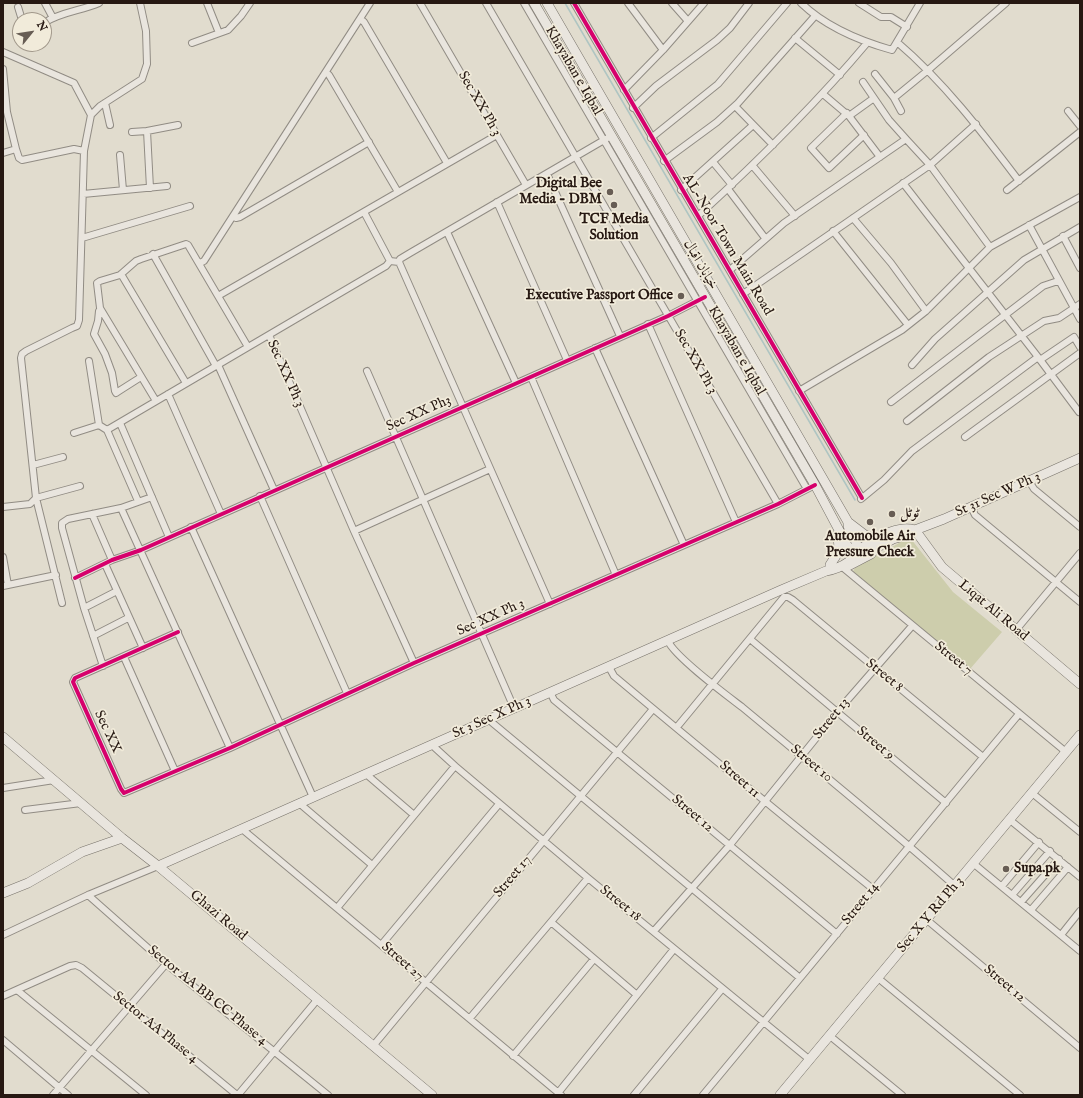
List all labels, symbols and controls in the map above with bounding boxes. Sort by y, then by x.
north arrow [12,12,52,52]
text: N [33,19,50,34]
street label: Khayaban e Iqbal [541,23,605,119]
street label: Sec XX Ph 3 [454,69,504,139]
street label: AL-Noor Town Main Road [678,171,776,319]
place label: Digital Bee Media - DBM [519,176,602,208]
marker: Digital Bee Media - DBM [605,187,615,197]
marker: TCF Media Solution [609,200,619,210]
place label: TCF Media Solution [580,212,648,244]
street label: خیابان اقبال [679,237,721,293]
place label: Executive Passport Office [526,288,673,304]
marker: Executive Passport Office [676,291,686,301]
street label: Khayaban e Iqbal [704,303,768,399]
street label: Sec XX Ph 3 [670,327,720,397]
street label: Sec XX Ph 3 [263,338,307,410]
street label: Sec XX Ph3 [384,392,454,436]
street label: St 31 Sec W Ph 3 [953,469,1043,521]
place label: ٹوٹل [900,506,919,522]
marker: ٹوٹل [887,509,897,519]
marker: Automobile Air Pressure Check [865,517,875,527]
place label: Automobile Air Pressure Check [825,529,915,562]
street label: Liqat Ali Road [955,577,1031,645]
street label: Sec XX Ph 3 [455,596,527,640]
street label: Street 7 [930,639,976,679]
street label: Street 8 [862,656,906,696]
street label: St 3 Sec X Ph 3 [450,693,534,743]
street label: Street 13 [810,695,854,743]
street label: Sec XX [90,708,124,756]
street label: Street 9 [853,723,897,765]
street label: Street 10 [787,742,835,786]
street label: Street 11 [715,758,763,802]
street label: Street 12 [668,792,716,836]
street label: Street 17 [491,853,535,901]
place label: Supa.pk [1014,861,1060,877]
marker: Supa.pk [1001,864,1011,874]
street label: Sec X Y Rd Ph 3 [894,873,968,957]
street label: Street 14 [839,879,883,929]
street label: Street 18 [596,882,644,926]
street label: Ghazi Road [186,887,250,945]
street label: Street 27 [377,939,427,985]
street label: Sector AA BB CC Phase 4 [144,942,270,1050]
street label: Street 12 [980,962,1028,1006]
street label: Sector AA Phase 4 [109,988,201,1068]

